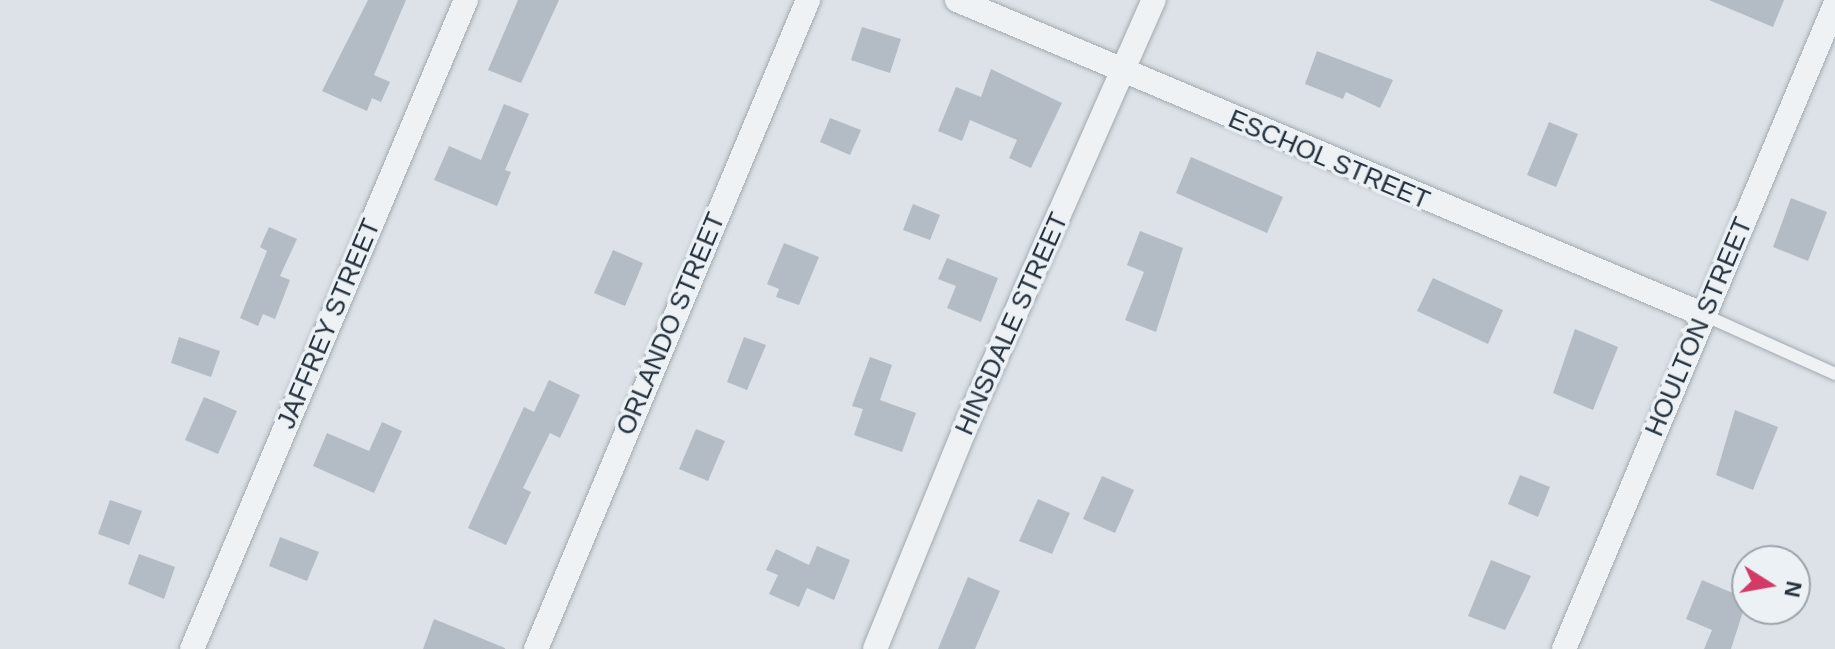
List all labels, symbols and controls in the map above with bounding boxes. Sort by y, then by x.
street label: ESCHOL STREET [1223,103,1435,217]
street label: ORLANDO STREET [610,208,732,440]
street label: HINSDALE STREET [949,208,1075,440]
street label: HOULTON STREET [1639,213,1759,441]
street label: JAFFREY STREET [271,214,387,434]
north arrow [1731,545,1811,625]
text: N [1779,579,1807,599]

